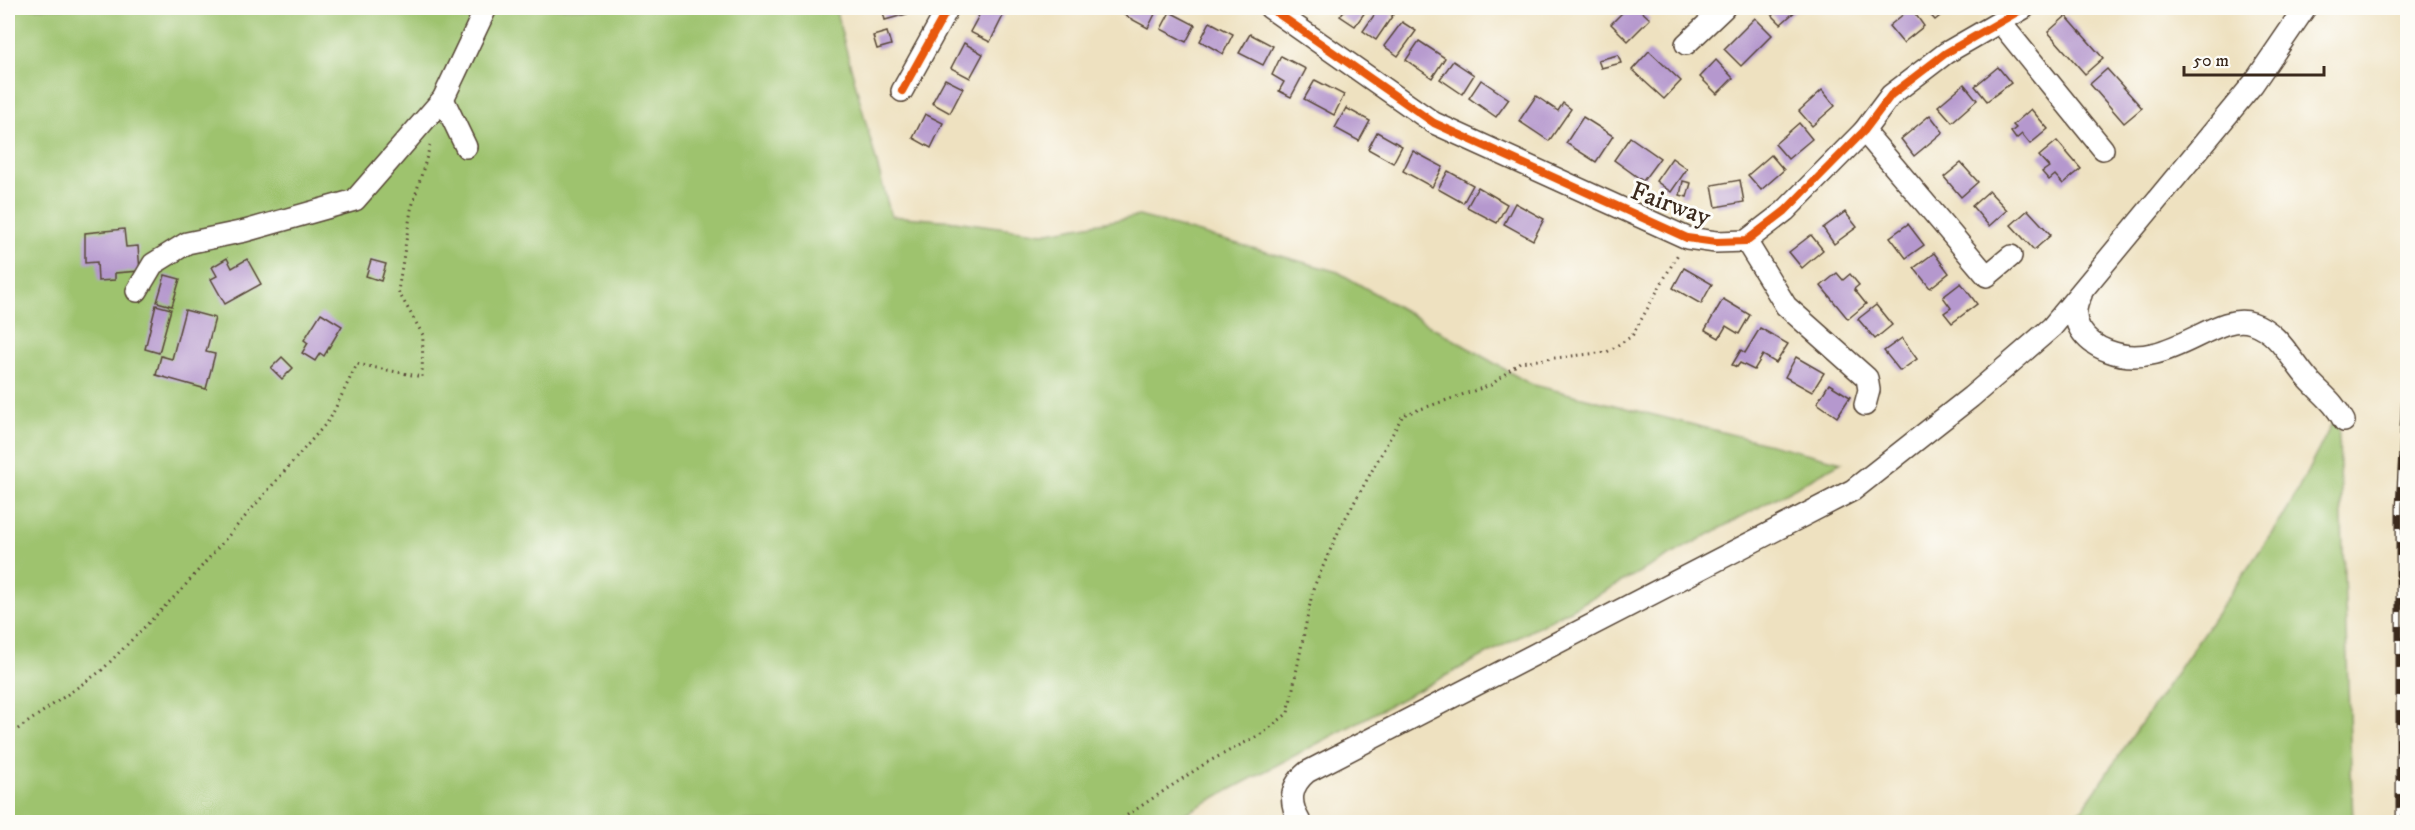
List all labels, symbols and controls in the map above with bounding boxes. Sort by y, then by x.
scale bar [2184,39,2324,77]
text: 50 m [2193,50,2229,72]
street label: Fairway [1626,175,1716,234]

